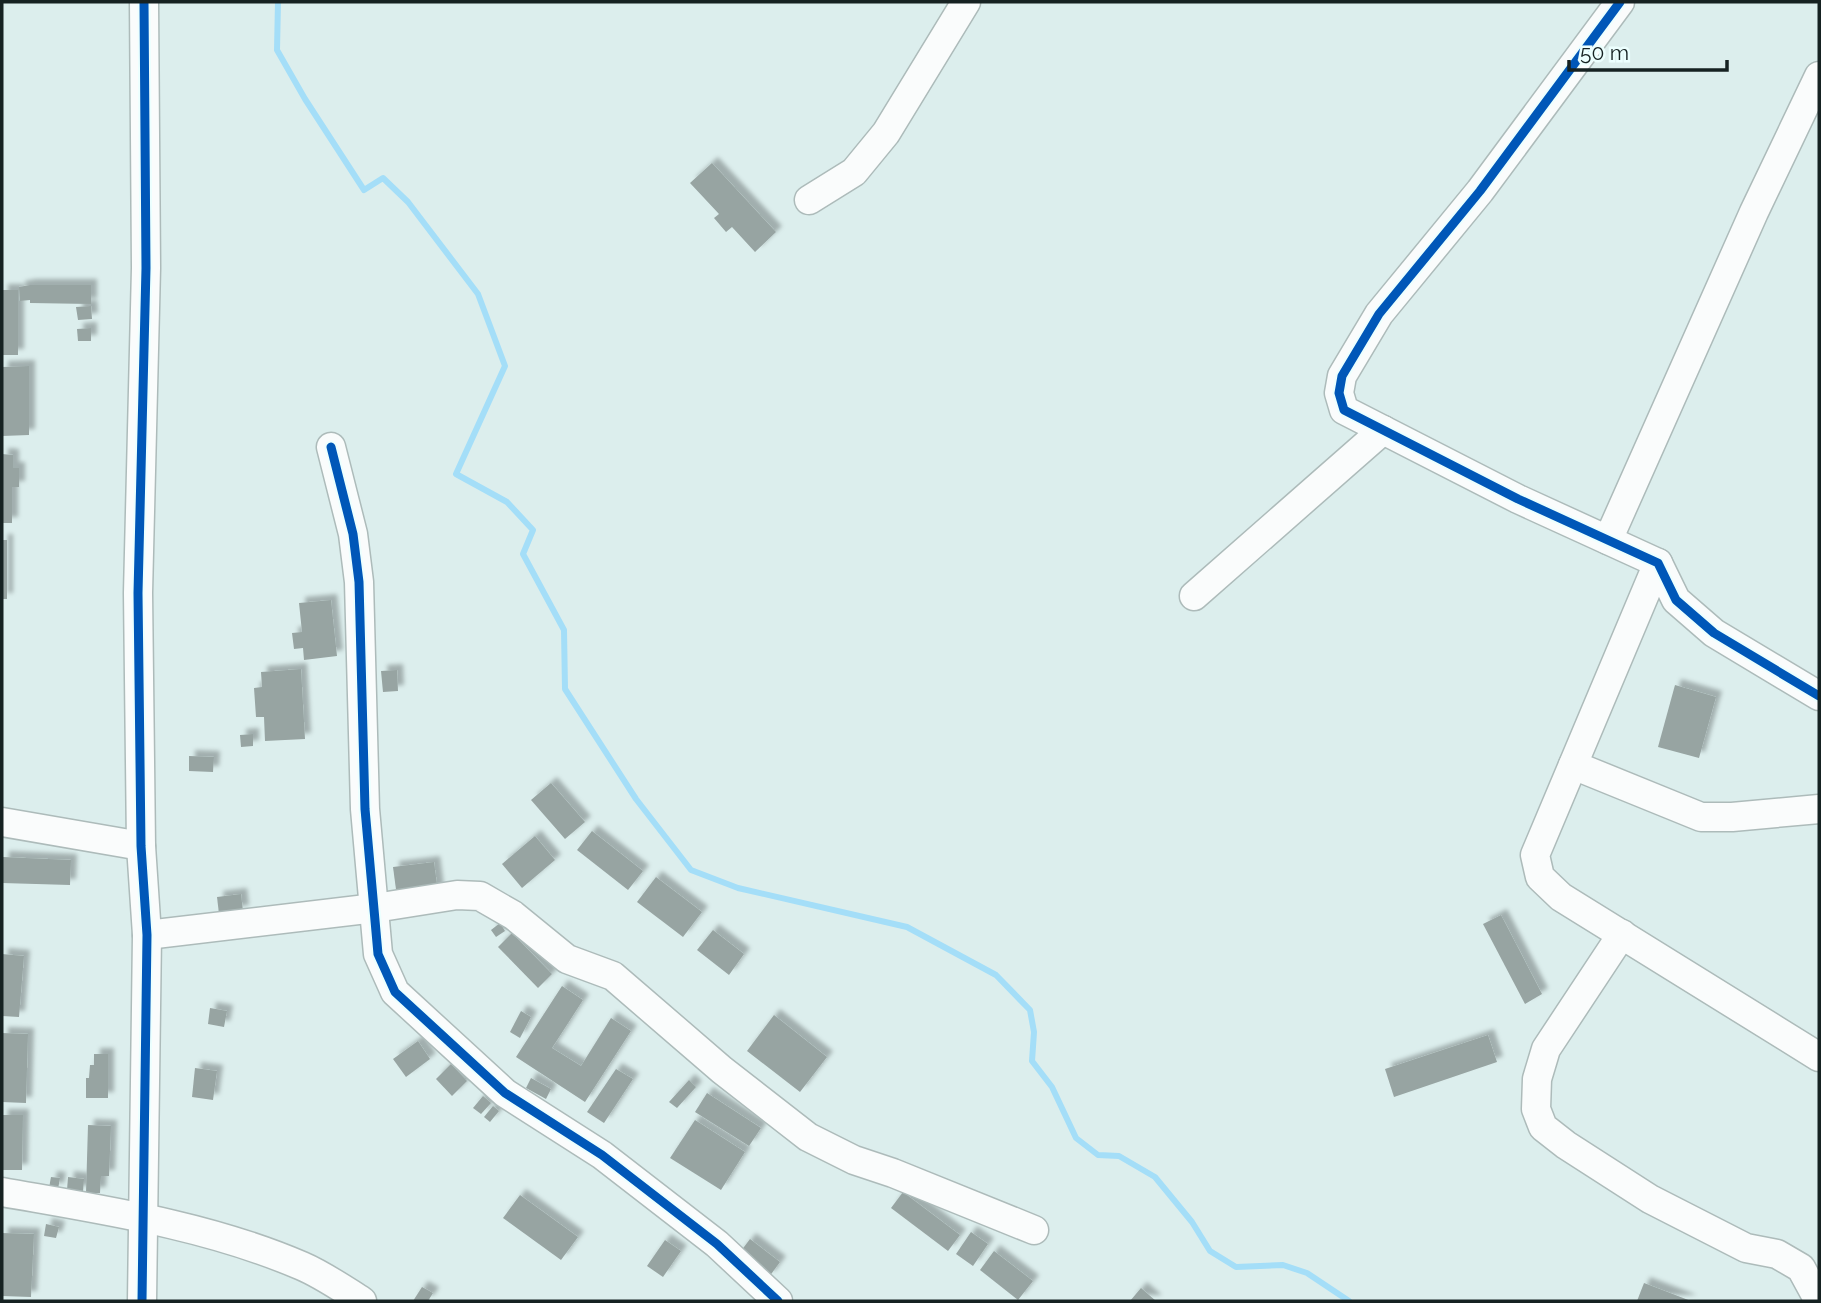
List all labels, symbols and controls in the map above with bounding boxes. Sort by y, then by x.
scale bar [1569,28,1727,72]
text: 50 m [1580,40,1629,65]

